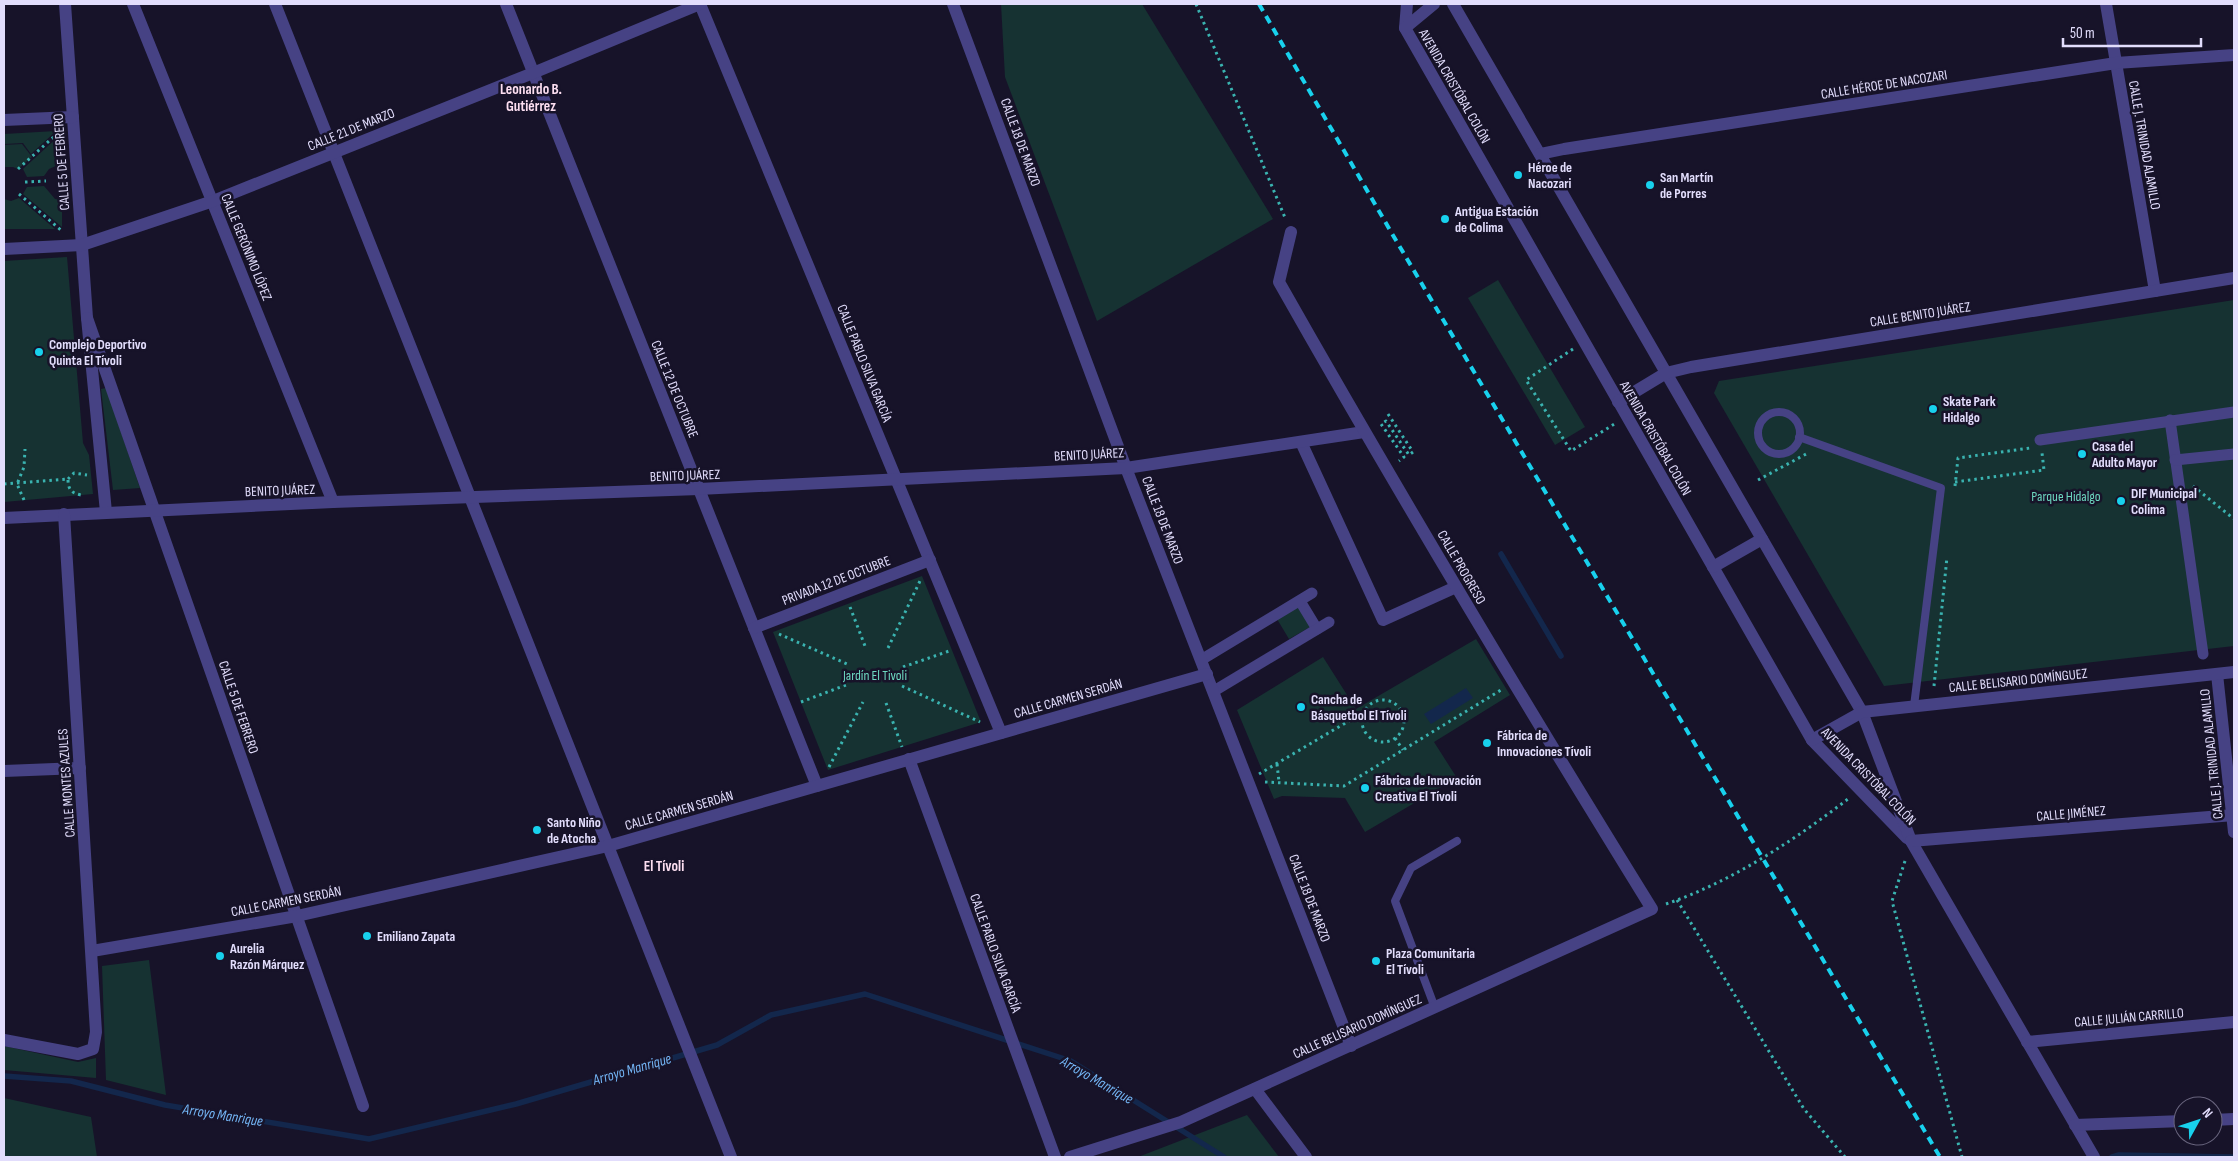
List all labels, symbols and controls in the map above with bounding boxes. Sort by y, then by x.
scale bar [2063,15,2200,47]
text: 50 m [2070,24,2095,43]
street label: AVENIDA CRISTÓBAL COLÓN [1414,25,1494,146]
street label: CALLE HÉROE DE NACOZARI [1820,66,1949,103]
street label: CALLE J. TRINIDAD ALAMILLO [2125,79,2164,211]
district label: Leonardo B. Gutiérrez [500,80,562,116]
street label: CALLE 18 DE MARZO [997,96,1044,189]
street label: CALLE 21 DE MARZO [305,104,397,155]
street label: CALLE 5 DE FEBRERO [50,113,73,211]
place label: Héroe de Nacozari [1528,159,1572,192]
marker: Héroe de Nacozari [1512,169,1524,181]
place label: San Martín de Porres [1660,169,1713,202]
marker: San Martín de Porres [1644,179,1656,191]
street label: CALLE GERÓNIMO LÓPEZ [217,191,276,303]
place label: Antigua Estación de Colima [1454,203,1538,236]
marker: Antigua Estación de Colima [1439,213,1451,225]
street label: CALLE BENITO JUÁREZ [1869,298,1972,331]
street label: CALLE PABLO SILVA GARCÍA [833,302,896,425]
place label: Complejo Deportivo Quinta El Tívoli [49,336,147,369]
street label: CALLE 12 DE OCTUBRE [647,338,702,441]
marker: Complejo Deportivo Quinta El Tívoli [33,346,45,358]
street label: AVENIDA CRISTÓBAL COLÓN [1615,377,1695,498]
place label: Skate Park Hidalgo [1943,393,1996,426]
marker: Skate Park Hidalgo [1927,403,1939,415]
place label: Casa del Adulto Mayor [2091,438,2158,471]
street label: BENITO JUÁREZ [1053,444,1125,465]
marker: Casa del Adulto Mayor [2076,448,2088,460]
street label: BENITO JUÁREZ [650,466,721,485]
street label: CALLE 18 DE MARZO [1138,474,1187,567]
street label: BENITO JUÁREZ [245,481,316,500]
place label: DIF Municipal Colima [2131,485,2197,518]
park label: Parque Hidalgo [2031,488,2101,505]
marker: DIF Municipal Colima [2115,495,2127,507]
street label: CALLE PROGRESO [1434,527,1490,607]
street label: PRIVADA 12 DE OCTUBRE [780,552,893,609]
street label: CALLE 5 DE FEBRERO [215,659,262,756]
street label: CALLE BELISARIO DOMÍNGUEZ [1948,665,2088,696]
park label: Jardín El Tivoli [842,667,907,684]
street label: CALLE CARMEN SERDÁN [1012,675,1124,722]
street label: CALLE J. TRINIDAD ALAMILLO [2196,688,2227,820]
place label: Cancha de Básquetbol El Tívoli [1311,691,1407,724]
marker: Cancha de Básquetbol El Tívoli [1295,701,1307,713]
street label: AVENIDA CRISTÓBAL COLÓN [1817,723,1920,829]
place label: Fábrica de Innovaciones Tívoli [1497,727,1591,760]
street label: CALLE MONTES AZULES [54,728,79,838]
marker: Fábrica de Innovaciones Tívoli [1481,737,1493,749]
place label: Fábrica de Innovación Creativa El Tívoli [1375,772,1481,805]
marker: Fábrica de Innovación Creativa El Tívoli [1359,782,1371,794]
street label: CALLE CARMEN SERDÁN [623,787,735,834]
street label: CALLE JIMÉNEZ [2036,802,2107,825]
place label: Santo Niño de Atocha [547,814,601,847]
marker: Santo Niño de Atocha [531,824,543,836]
street label: CALLE 18 DE MARZO [1285,852,1334,945]
district label: El Tívoli [644,857,684,876]
street label: CALLE CARMEN SERDÁN [230,882,343,921]
street label: CALLE PABLO SILVA GARCÍA [966,891,1025,1016]
place label: Emiliano Zapata [377,928,456,945]
marker: Emiliano Zapata [361,930,373,942]
place label: Aurelia Razón Márquez [229,940,305,973]
place label: Plaza Comunitaria El Tívoli [1386,945,1475,978]
marker: Aurelia Razón Márquez [214,950,226,962]
marker: Plaza Comunitaria El Tívoli [1370,955,1382,967]
street label: CALLE BELISARIO DOMÍNGUEZ [1290,990,1424,1063]
street label: CALLE JULIÁN CARRILLO [2074,1004,2185,1031]
water label: Arroyo Manrique [590,1049,674,1090]
water label: Arroyo Manrique [1056,1051,1137,1109]
north arrow [2173,1096,2223,1146]
water label: Arroyo Manrique [181,1100,264,1131]
text: N [2199,1105,2216,1121]

